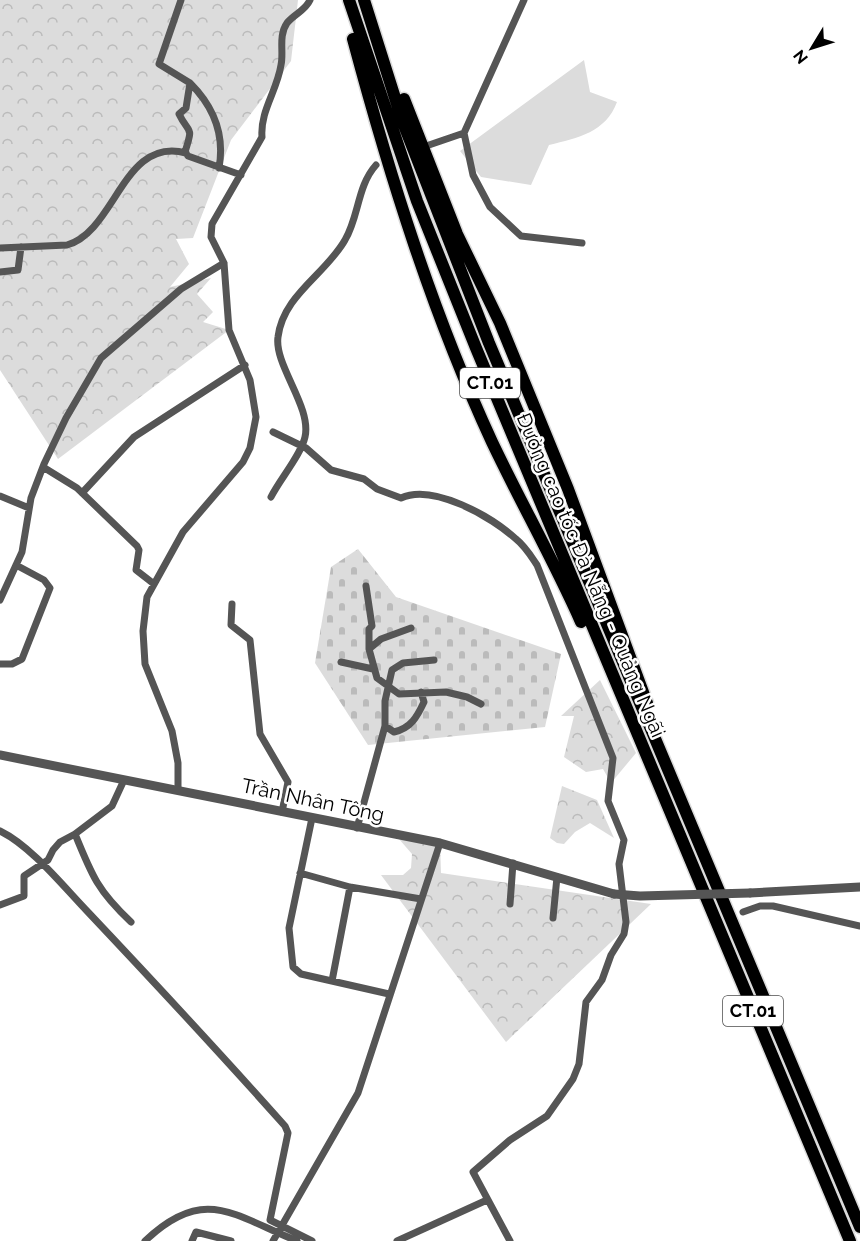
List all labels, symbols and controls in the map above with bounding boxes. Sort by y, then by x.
north arrow [782,18,842,78]
text: N [789,46,812,68]
road number: CT.01 [460,368,520,398]
street label: Đường cao tốc Đà Nẵng - Quảng Ngãi [512,409,670,741]
street label: Trần Nhân Tông [240,773,386,827]
road number: CT.01 [723,996,783,1026]

